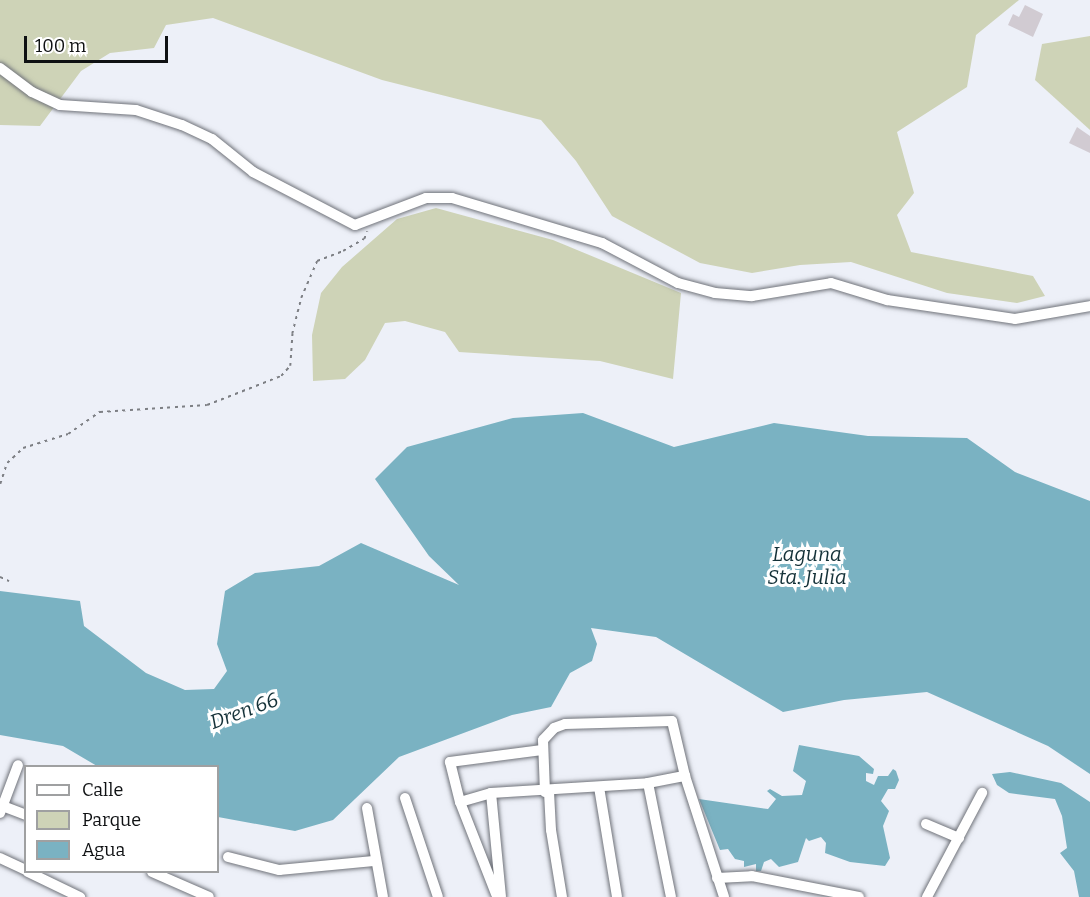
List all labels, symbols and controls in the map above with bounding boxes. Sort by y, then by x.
scale bar [27,24,171,62]
text: 100 m [35,35,86,57]
water label: Laguna Sta. Julia [767,543,847,590]
water label: Dren 66 [207,688,281,734]
legend [24,765,219,873]
text: Calle [82,779,123,801]
text: Parque [82,809,141,831]
text: Agua [82,839,125,861]

